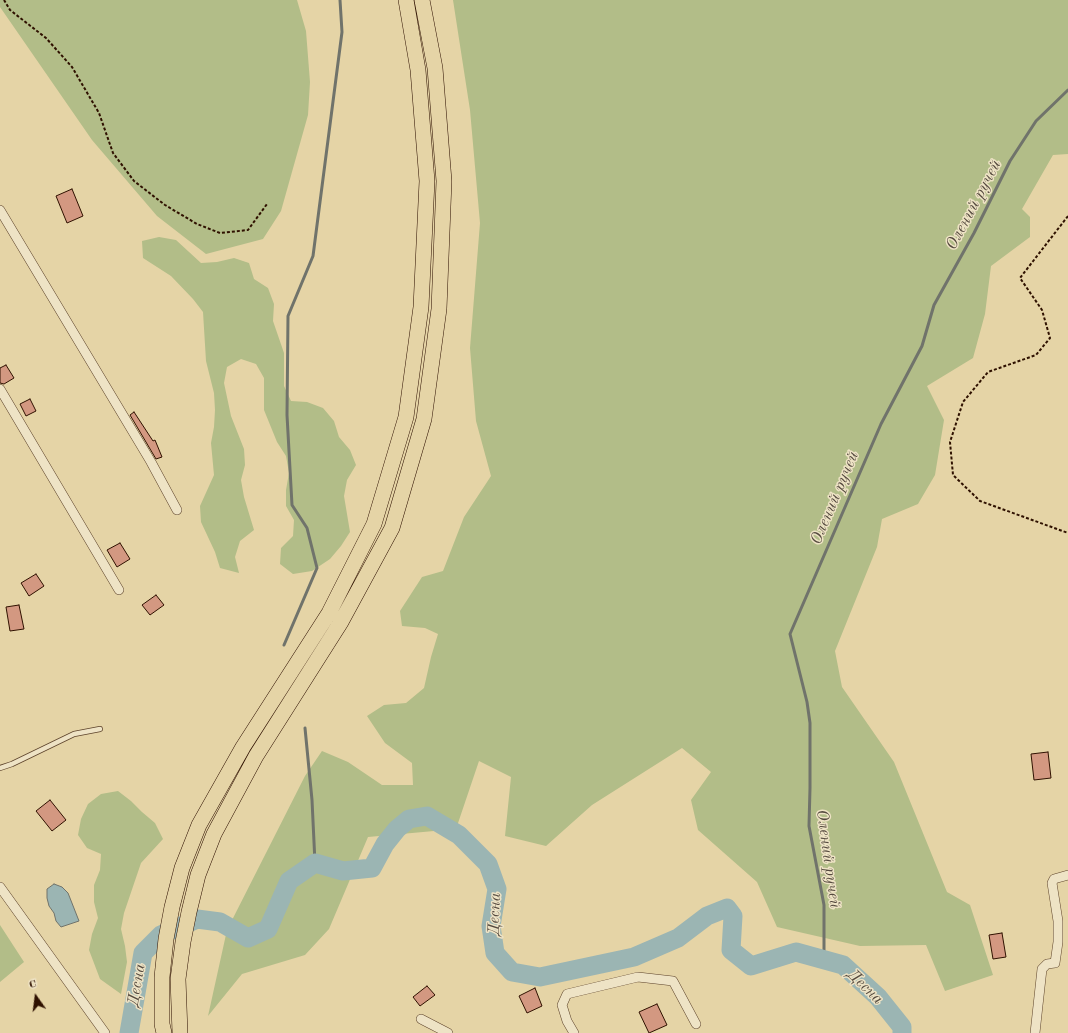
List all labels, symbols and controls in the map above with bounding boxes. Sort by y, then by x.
water label: Олений ручей [942,157,1006,253]
water label: Олений ручей [807,448,863,548]
water label: Олений ручей [812,808,844,910]
water label: Десна [485,892,505,936]
water label: Десна [124,962,150,1008]
water label: Десна [843,965,887,1009]
north arrow [16,977,56,1017]
text: С [28,979,38,991]

